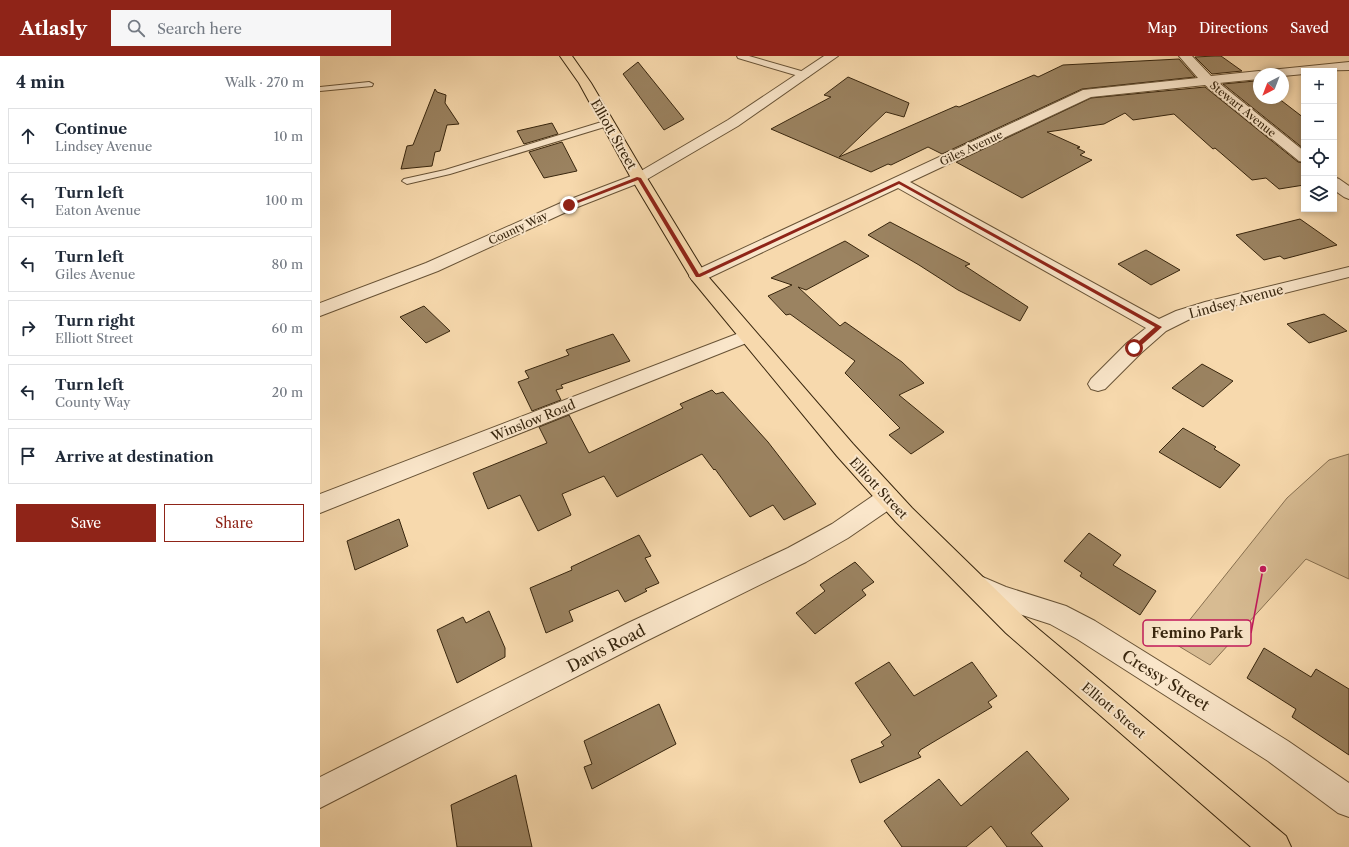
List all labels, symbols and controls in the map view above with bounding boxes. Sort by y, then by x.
search box [111,10,391,46]
text: Atlasly [20,17,87,40]
icon: search [125,17,147,39]
text: Search here [157,19,242,38]
text: Map [1147,19,1177,37]
text: Directions [1199,19,1268,37]
text: Saved [1290,19,1329,37]
north arrow [1253,68,1289,104]
map controls [1301,68,1337,212]
button: + [1301,68,1337,104]
text: 4 min [16,72,65,92]
text: Walk · 270 m [225,74,304,90]
street label: Stewart Avenue [1207,78,1279,140]
street label: Elliott Street [588,96,641,172]
button: − [1301,104,1337,140]
text: Continue [55,119,127,138]
icon: ahead [17,125,39,147]
street label: Giles Avenue [937,127,1005,169]
text: 10 m [274,128,303,144]
text: Lindsey Avenue [55,138,152,154]
button: locate [1301,140,1337,176]
button: layers [1301,176,1337,212]
text: Turn left [55,183,124,202]
icon: left [17,189,39,211]
text: 100 m [265,192,303,208]
route end [560,196,578,214]
text: Eaton Avenue [55,202,141,218]
street label: County Way [486,208,551,248]
text: Turn left [55,247,124,266]
icon: left [17,253,39,275]
text: 80 m [271,256,303,272]
text: Giles Avenue [55,266,135,282]
street label: Lindsey Avenue [1187,281,1285,321]
text: Turn right [55,311,135,330]
icon: right [17,317,39,339]
text: 60 m [272,320,303,336]
text: Elliott Street [55,330,133,346]
route start [1125,339,1143,357]
text: Turn left [55,375,124,394]
icon: left [17,381,39,403]
text: 20 m [272,384,303,400]
text: County Way [55,394,130,410]
street label: Winslow Road [488,396,578,445]
icon: arrive [17,445,39,467]
text: Arrive at destination [55,447,214,466]
street label: Elliott Street [847,454,912,522]
button: Save [16,504,156,542]
button: Share [164,504,304,542]
street label: Davis Road [563,620,649,676]
callout: Femino Park [1143,620,1251,646]
text: Femino Park [1151,624,1244,642]
street label: Cressy Street [1118,645,1214,715]
street label: Elliott Street [1079,679,1149,741]

